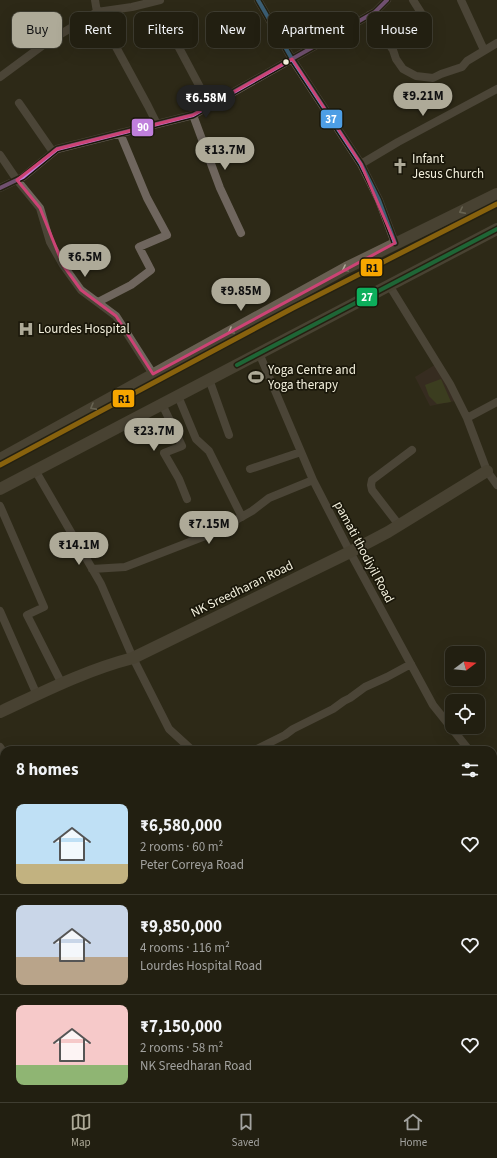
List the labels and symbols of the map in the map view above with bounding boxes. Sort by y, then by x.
unlabelled marker [281,57,291,67]
pin: ₹9.21M [390,83,456,117]
pin: ₹6.58M [173,85,239,119]
line badge: 37 [320,109,343,129]
text: 37 [325,112,337,127]
line badge: 90 [131,118,154,137]
text: 90 [137,120,149,135]
pin: ₹13.7M [192,137,258,171]
place label: Infant Jesus Church [412,150,484,183]
church icon: Infant Jesus Church [391,157,409,175]
one-way arrow [459,206,466,214]
pin: ₹6.5M [57,244,113,278]
line badge: R1 [360,258,383,277]
text: R1 [366,261,378,276]
one-way arrow [342,264,350,271]
pin: ₹9.85M [208,278,274,312]
line badge: 27 [356,287,378,307]
text: 27 [361,290,373,305]
hospital icon: Lourdes Hospital [17,320,35,338]
place label: Lourdes Hospital [38,320,130,338]
one-way arrow [228,326,236,334]
place label: Yoga Centre and Yoga therapy [267,361,356,394]
sports icon: Yoga Centre and Yoga therapy [247,368,265,386]
line badge: R1 [112,389,135,408]
text: R1 [118,392,130,407]
one-way arrow [90,402,97,410]
pin: ₹23.7M [121,418,187,452]
street label: pamati thodiyil Road [330,498,398,606]
pin: ₹7.15M [176,511,242,545]
pin: ₹14.1M [46,532,112,566]
street label: NK Sreedharan Road [188,556,296,622]
north arrow [445,646,485,686]

